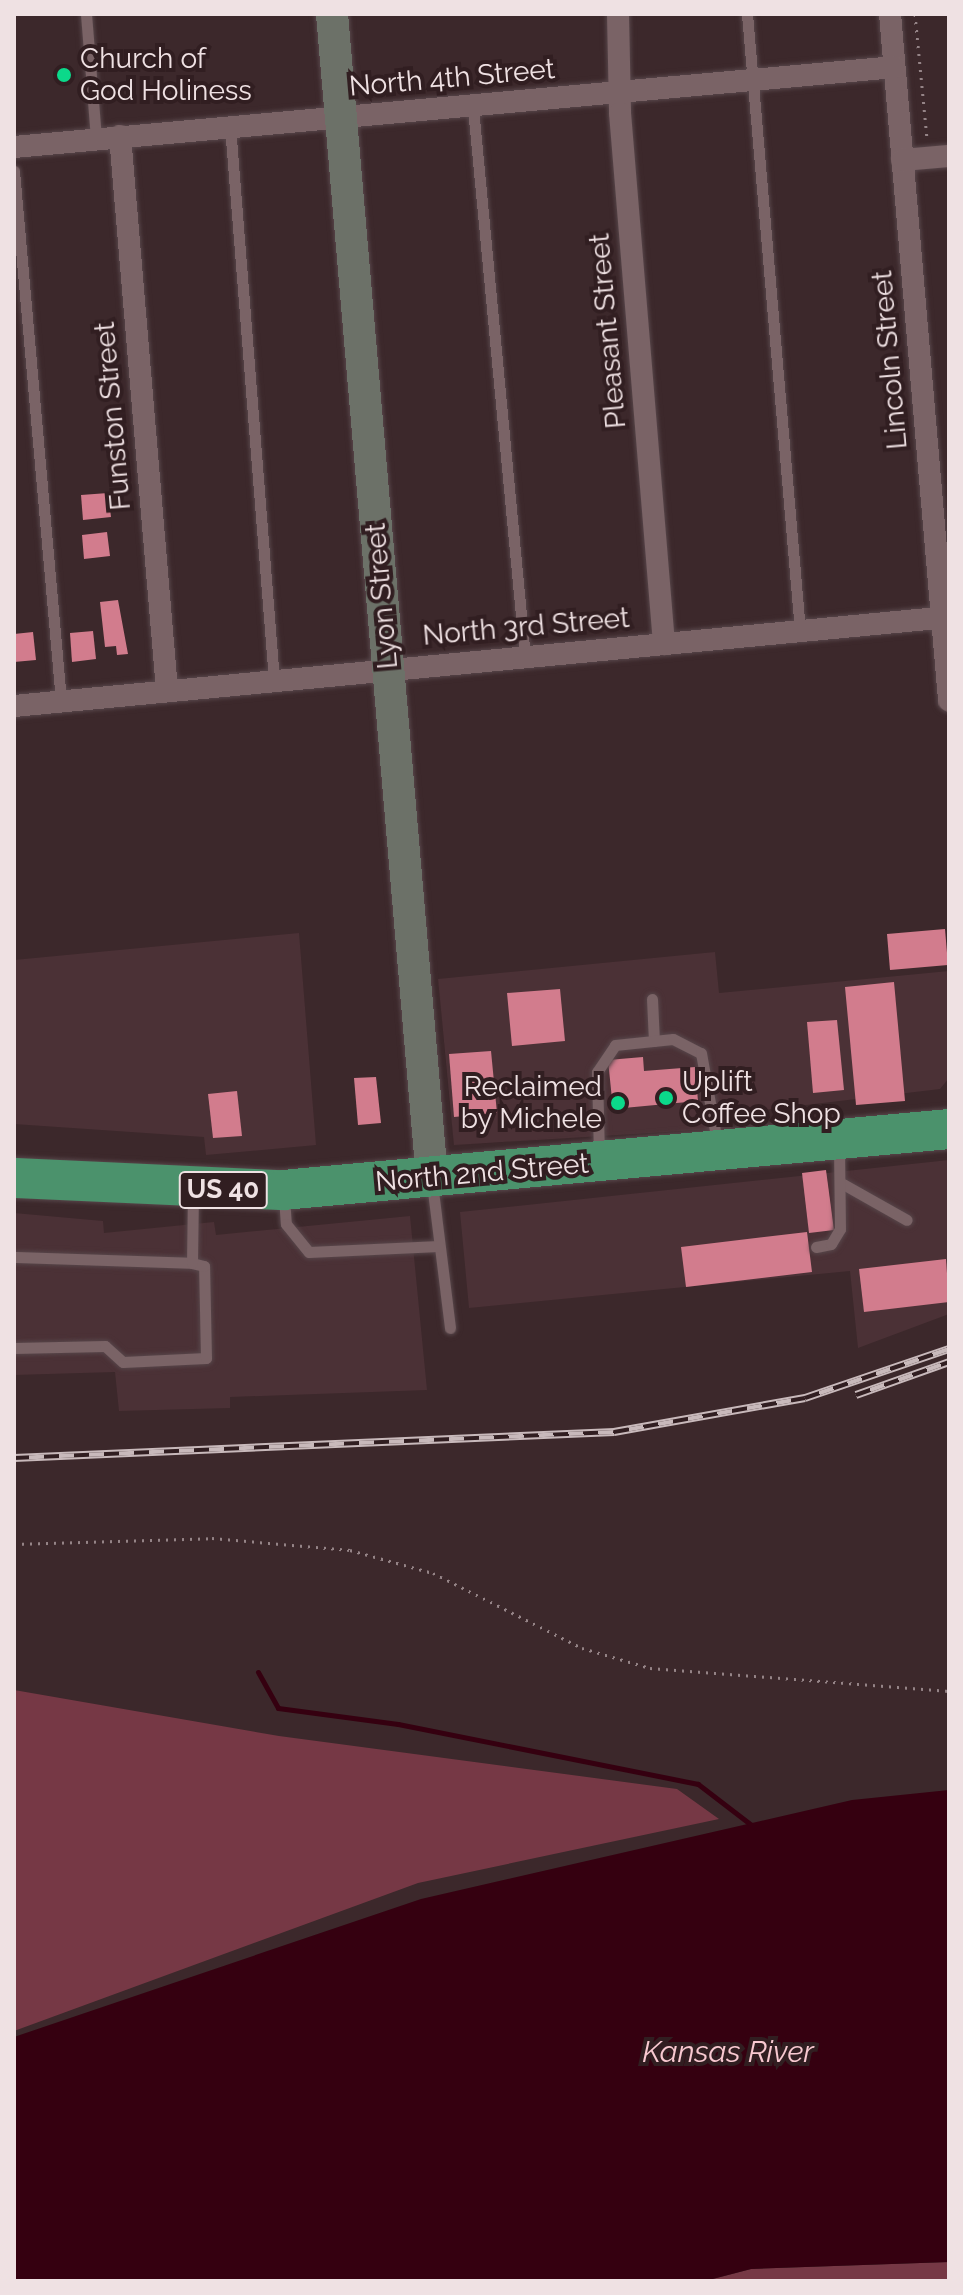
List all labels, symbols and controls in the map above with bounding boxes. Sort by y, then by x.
place label: Church of God Holiness [80,42,252,108]
street label: North 4th Street [348,52,556,104]
marker: Church of God Holiness [55,66,73,84]
street label: Pleasant Street [583,232,633,430]
street label: Lincoln Street [865,269,915,451]
street label: Funston Street [88,320,138,512]
street label: Lyon Street [359,522,405,670]
street label: North 3rd Street [421,601,631,653]
place label: Uplift Coffee Shop [682,1065,841,1131]
place label: Reclaimed by Michele [460,1070,602,1136]
marker: Uplift Coffee Shop [657,1089,675,1107]
marker: Reclaimed by Michele [609,1094,627,1112]
street label: North 2nd Street [374,1147,590,1199]
road number: US 40 [177,1168,269,1212]
water label: Kansas River [642,2034,814,2070]

